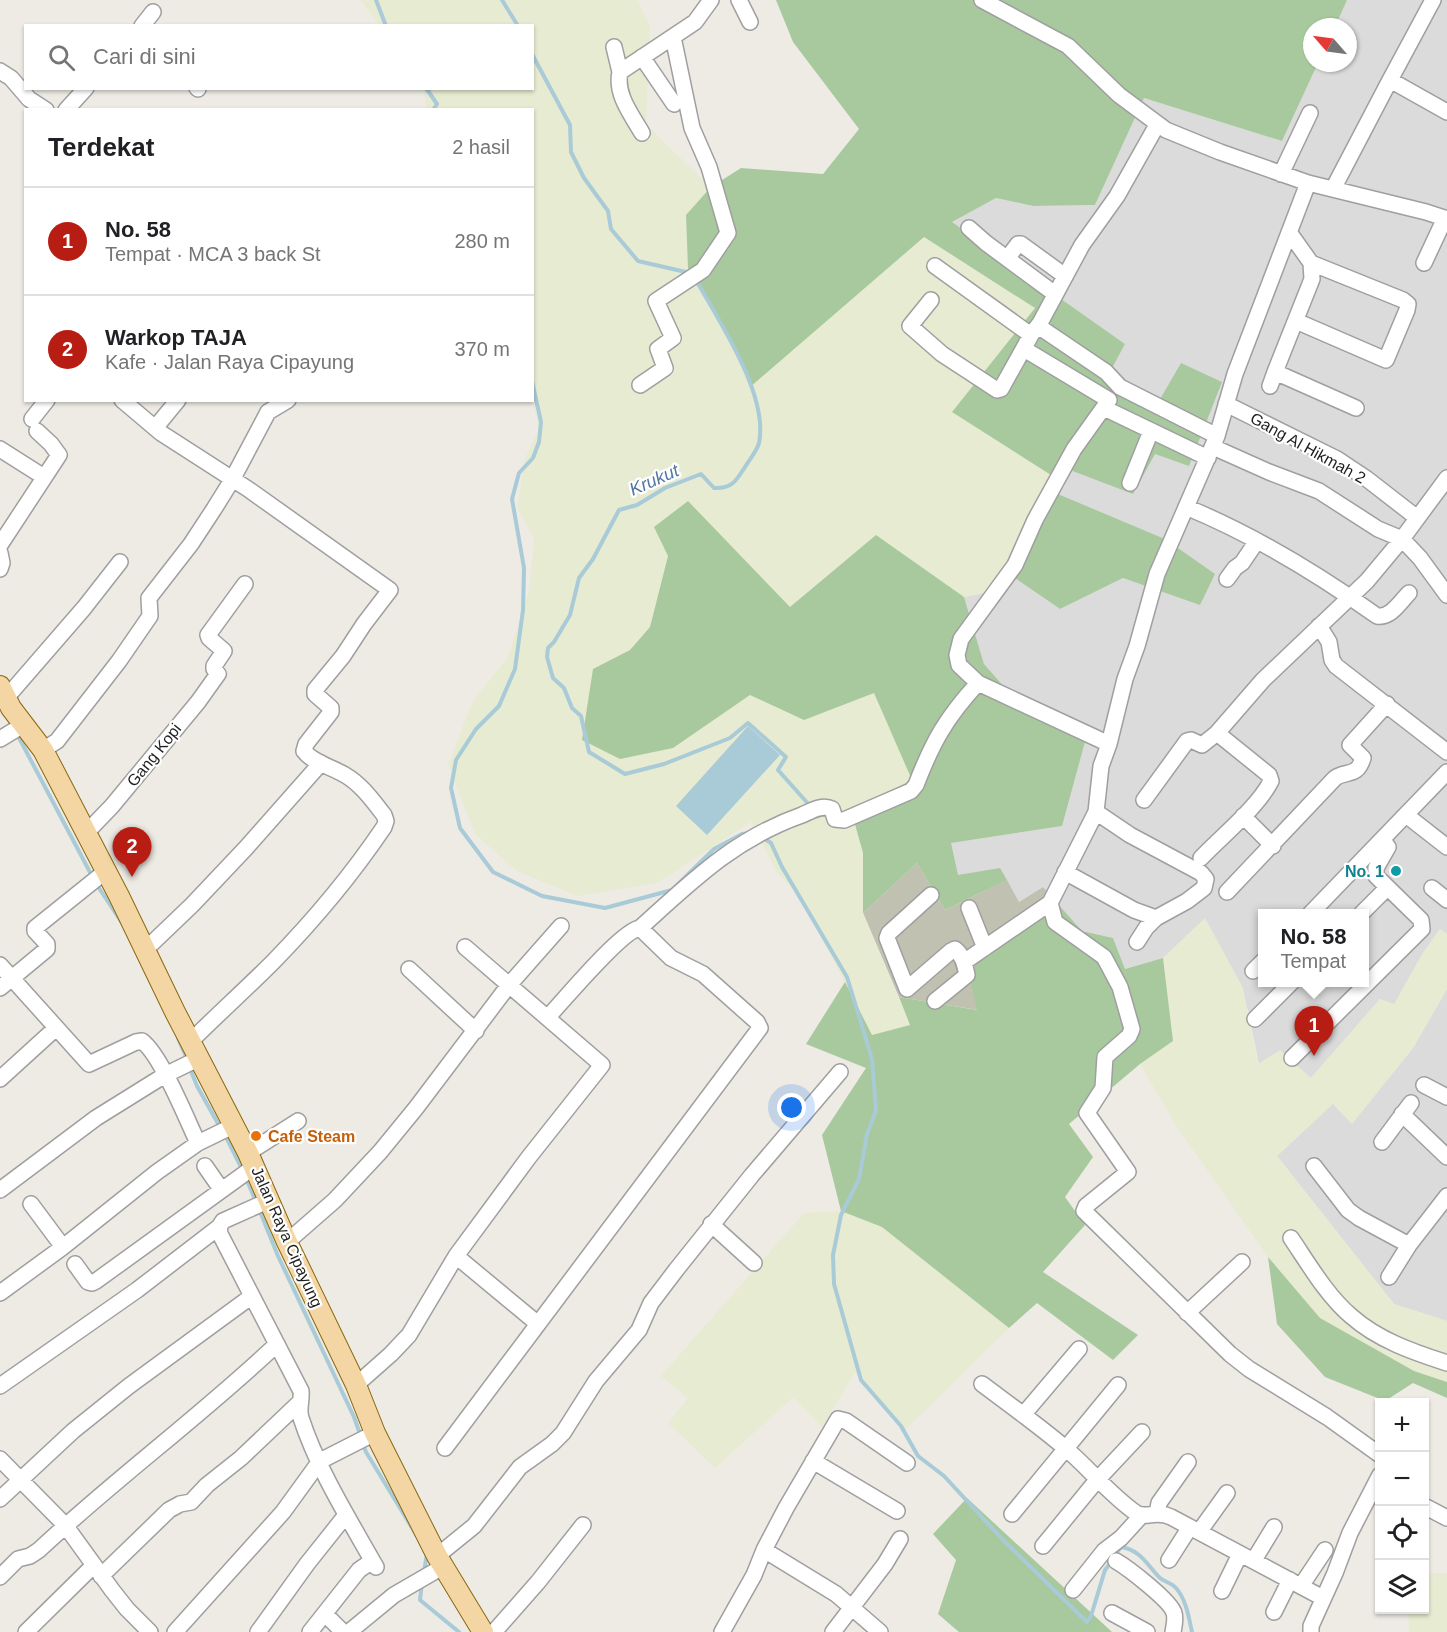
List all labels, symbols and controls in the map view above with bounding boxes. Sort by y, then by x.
north arrow [1303,18,1357,72]
search box [24,24,534,90]
icon: search [45,41,78,74]
text: Cari di sini [93,44,196,69]
text: Terdekat [48,132,154,162]
text: 2 hasil [452,136,510,158]
text: No. 58 [105,217,171,242]
text: 1 [62,230,73,252]
text: 280 m [454,230,510,252]
text: Tempat · MCA 3 back St [105,243,321,265]
text: Warkop TAJA [105,325,247,350]
text: 2 [62,338,73,360]
text: 370 m [454,338,510,360]
text: Kafe · Jalan Raya Cipayung [105,351,354,373]
street label: Gang Al Hikmah 2 [1247,409,1369,487]
water label: Krukut [626,460,683,500]
street label: Gang Kopi [124,720,184,790]
pin: 2 [112,828,152,877]
place label: No. 1 [1345,863,1384,880]
marker: No. 1 [1389,864,1403,878]
popup [1258,909,1369,987]
text: No. 58 [1280,924,1347,949]
text: Tempat [1280,950,1346,972]
pin: 1 [1294,1006,1334,1056]
your location [777,1093,806,1122]
place label: Cafe Steam [268,1128,355,1145]
marker: Cafe Steam [249,1129,263,1143]
street label: Jalan Raya Cipayung [248,1164,326,1310]
map controls [1375,1398,1429,1614]
button: + [1375,1398,1429,1452]
button: − [1375,1452,1429,1506]
button: locate [1375,1506,1429,1560]
button: layers [1375,1560,1429,1614]

